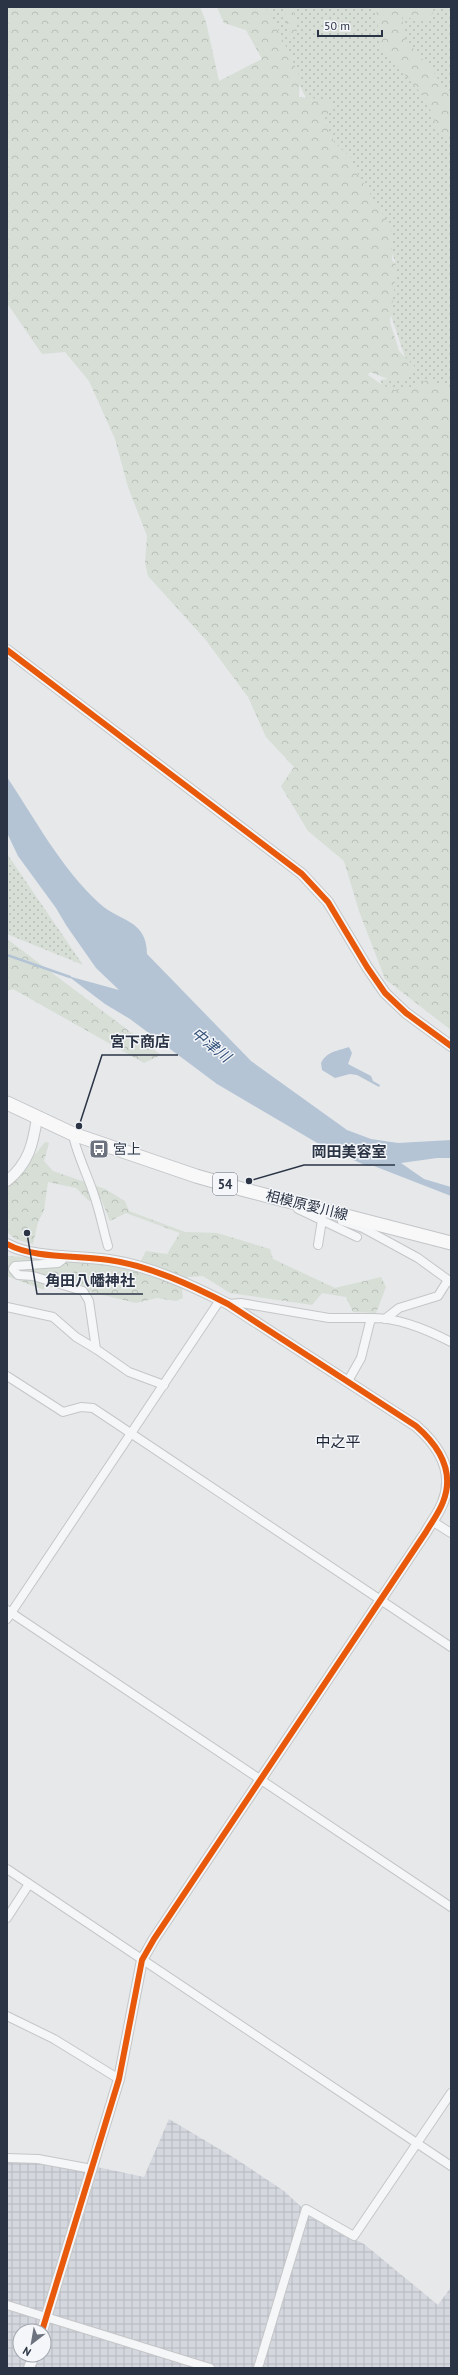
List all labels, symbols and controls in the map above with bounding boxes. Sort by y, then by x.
scale bar [318,12,382,38]
text: 50 m [324,18,350,33]
water label: 中津川 [188,1023,236,1067]
callout: 宮下商店 [102,1028,178,1055]
text: 宮下商店 [110,1032,170,1051]
bus stop icon: 宮上 [88,1138,110,1160]
callout: 岡田美容室 [304,1138,395,1165]
place label: 宮上 [113,1140,141,1158]
text: 岡田美容室 [311,1142,387,1161]
road number: 54 [213,1173,237,1195]
street label: 相模原愛川線 [264,1186,350,1224]
callout: 角田八幡神社 [37,1267,143,1294]
text: 角田八幡神社 [45,1271,135,1290]
district label: 中之平 [315,1432,361,1451]
north arrow [12,2323,52,2363]
text: N [20,2344,34,2359]

